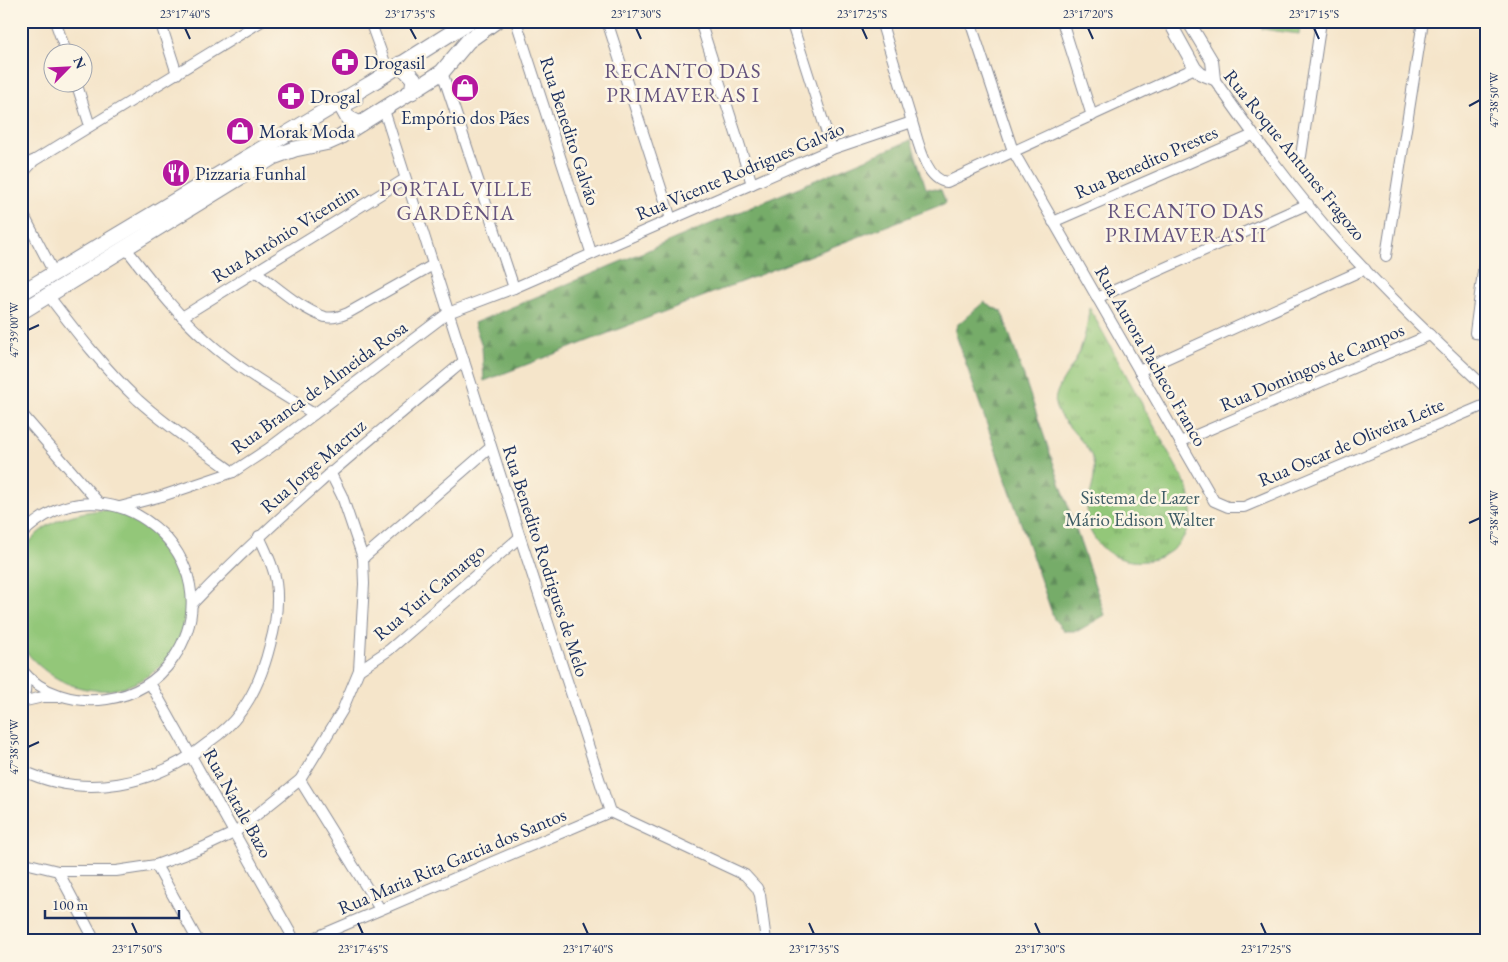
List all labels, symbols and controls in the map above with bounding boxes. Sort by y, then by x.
text: 23°17'40"S [160,6,210,22]
text: 23°17'35"S [385,6,435,22]
text: 23°17'30"S [611,6,661,22]
text: 23°17'25"S [837,6,887,22]
text: 23°17'20"S [1063,6,1113,22]
text: 23°17'15"S [1289,6,1339,22]
north arrow [42,42,92,92]
pharmacy icon: Drogasil [330,47,360,77]
place label: Drogasil [364,50,426,75]
street label: Rua Benedito Galvão [534,53,606,209]
text: N [69,54,91,72]
district label: RECANTO DAS PRIMAVERAS I [604,57,762,108]
street label: Rua Roque Antunes Fragozo [1218,64,1372,246]
text: 47°38'50"W [1486,71,1502,128]
shop icon: Empório dos Pães [450,73,480,103]
pharmacy icon: Drogal [276,81,306,111]
place label: Drogal [310,84,361,109]
place label: Empório dos Pães [401,105,529,130]
shop icon: Morak Moda [225,116,255,146]
street label: Rua Vicente Rodrigues Galvão [632,116,848,226]
place label: Morak Moda [259,119,356,144]
street label: Rua Benedito Prestes [1071,119,1221,205]
restaurant icon: Pizzaria Funhal [161,158,191,188]
place label: Pizzaria Funhal [195,161,307,186]
district label: PORTAL VILLE GARDÊNIA [379,175,533,226]
street label: Rua Antônio Vicentim [207,178,363,288]
district label: RECANTO DAS PRIMAVERAS II [1105,197,1267,248]
street label: Rua Aurora Pacheco Franco [1089,261,1213,451]
text: 47°39'00"W [6,301,22,358]
street label: Rua Branca de Almeida Rosa [226,314,412,459]
street label: Rua Domingos de Campos [1216,317,1408,417]
street label: Rua Oscar de Oliveira Leite [1254,392,1448,492]
street label: Rua Jorge Macruz [255,413,372,519]
street label: Rua Benedito Rodrigues de Melo [497,442,595,680]
park label: Sistema de Lazer Mário Edison Walter [1065,485,1216,532]
text: 47°38'40"W [1486,489,1502,546]
street label: Rua Yuri Camargo [368,538,490,646]
text: 47°38'50"W [6,718,22,775]
street label: Rua Natale Bazo [198,744,278,862]
street label: Rua Maria Rita Garcia dos Santos [334,802,570,920]
scale bar [45,887,179,919]
text: 100 m [52,895,89,914]
text: 23°17'50"S [112,941,162,957]
text: 23°17'45"S [338,941,388,957]
text: 23°17'40"S [563,941,613,957]
text: 23°17'35"S [789,941,839,957]
text: 23°17'30"S [1015,941,1065,957]
text: 23°17'25"S [1241,941,1291,957]

